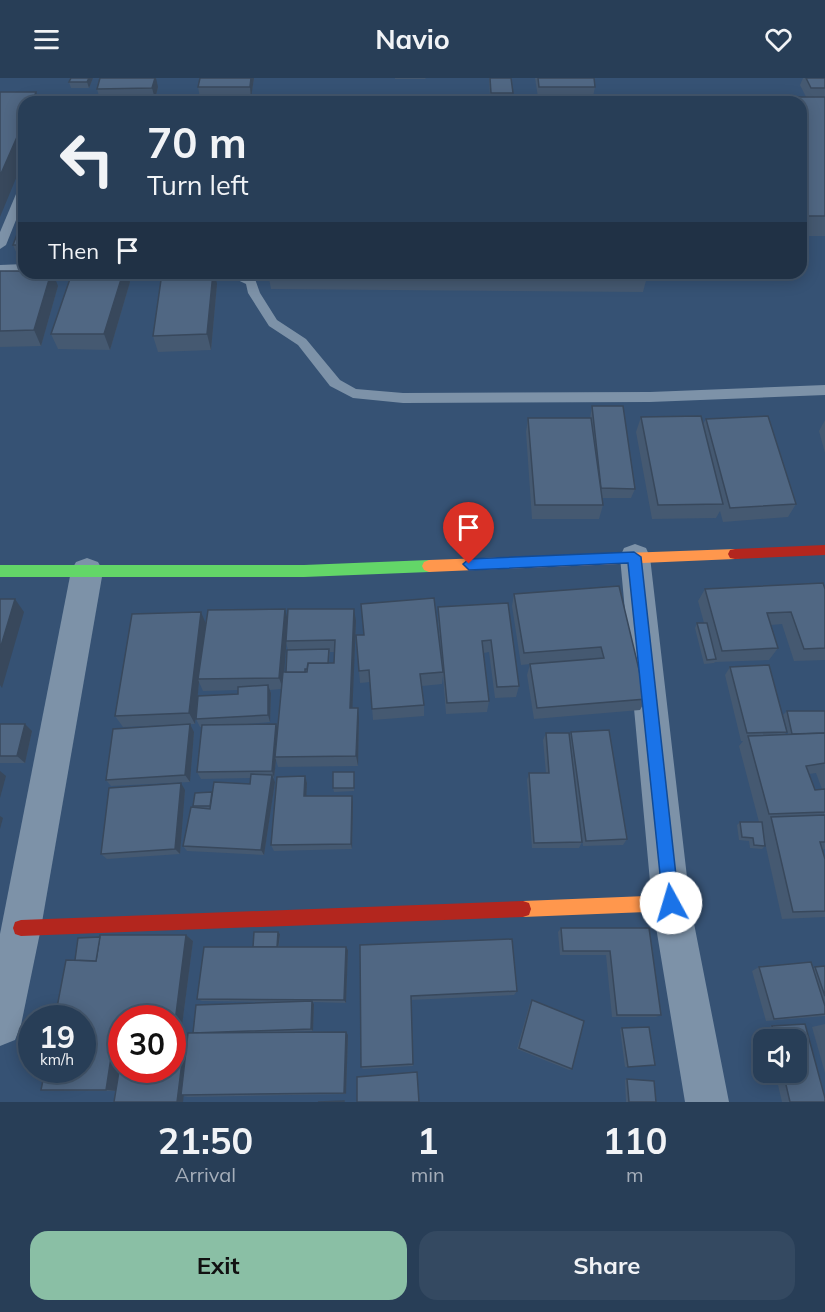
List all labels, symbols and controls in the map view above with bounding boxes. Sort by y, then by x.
text: Navio [375,22,450,56]
icon: menu [30,23,63,56]
icon: heart [762,23,795,56]
text: 70 m [147,116,247,169]
icon: left [48,120,126,198]
text: Turn left [147,168,249,202]
icon: arrive [111,234,144,267]
text: Then [48,237,99,265]
pin [443,502,494,564]
icon: arrive [452,511,485,544]
position arrow [639,871,703,935]
speed limit sign: 30 [108,1005,186,1083]
text: 19 [39,1018,75,1056]
map controls [753,1029,807,1083]
button: sound [753,1029,807,1083]
text: km/h [40,1050,74,1069]
text: 21:50 [158,1118,253,1163]
text: 1 [417,1118,439,1163]
text: 110 [602,1118,667,1163]
text: Arrival [175,1162,236,1187]
text: min [411,1162,445,1187]
text: m [626,1162,644,1187]
button: Exit [30,1231,407,1300]
button: Share [419,1231,795,1300]

